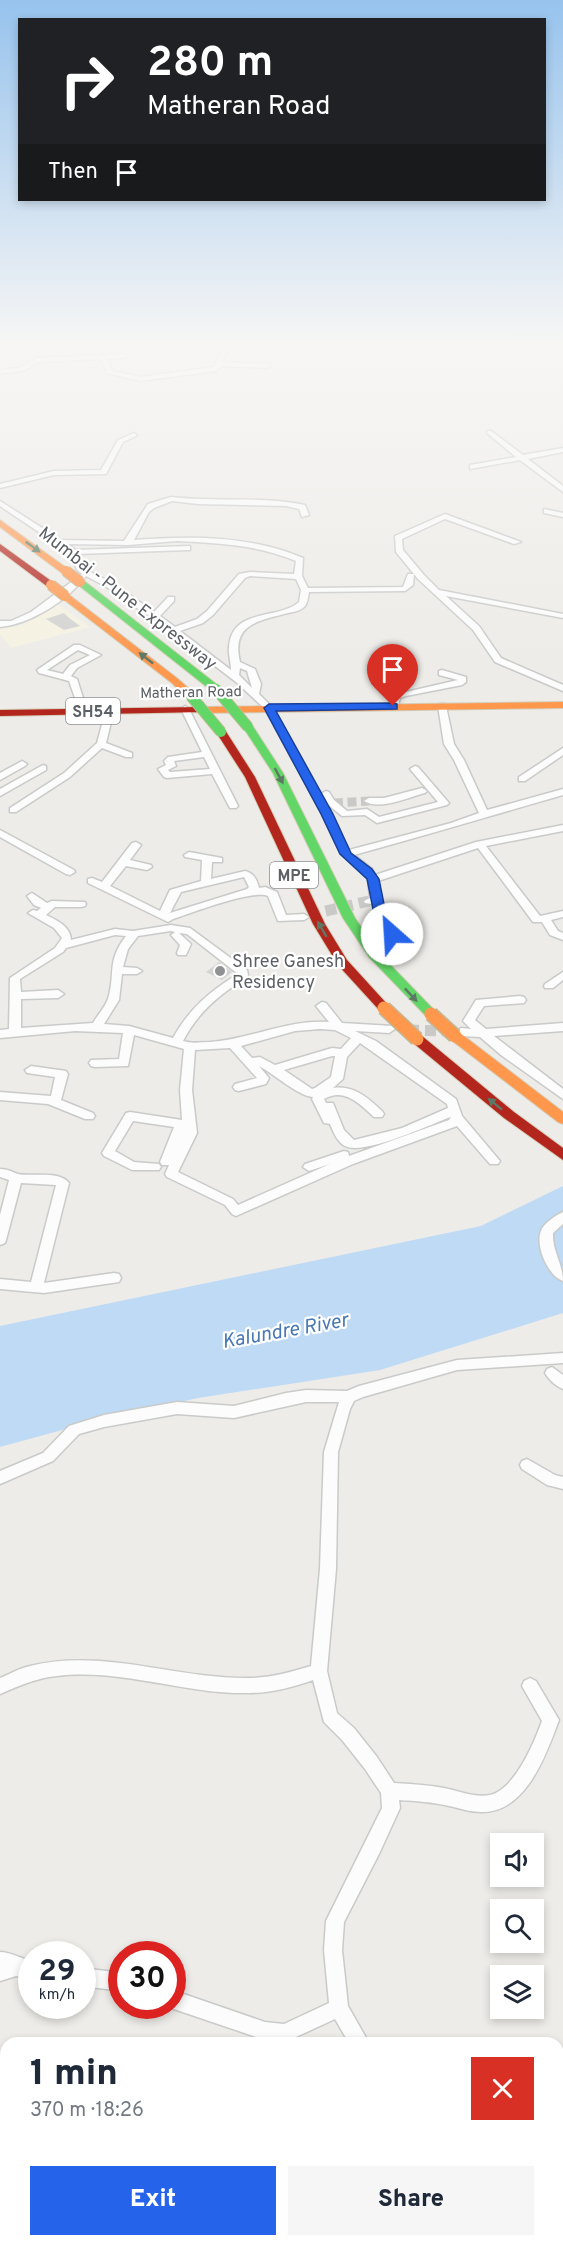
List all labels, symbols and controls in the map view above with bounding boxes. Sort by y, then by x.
text: 280 m [147,38,273,91]
icon: right [48,42,126,120]
text: Matheran Road [147,90,330,124]
icon: arrive [110,156,143,189]
text: Then [48,159,98,186]
street label: Mumbai - Pune Expressway [33,522,221,676]
one-way arrow [24,541,40,553]
pin [367,644,418,706]
one-way arrow [139,653,154,665]
icon: arrive [376,653,409,686]
street label: Matheran Road [140,683,242,704]
road number: SH54 [66,698,120,724]
one-way arrow [274,768,284,785]
road number: MPE [270,862,318,888]
position arrow [360,902,424,966]
one-way arrow [317,920,327,937]
place label: Shree Ganesh Residency [232,951,344,995]
marker: Shree Ganesh Residency [213,964,227,978]
one-way arrow [404,988,418,1003]
one-way arrow [488,1099,503,1111]
water label: Kalundre River [220,1308,352,1356]
map controls [490,1833,544,2019]
button: sound [490,1833,544,1887]
button: search [490,1899,544,1953]
speed limit sign: 30 [108,1941,186,2019]
text: 29 [39,1954,75,1991]
button: layers [490,1965,544,2019]
text: km/h [39,1986,75,2005]
text: 1 min [30,2052,118,2098]
button: close [471,2057,534,2120]
text: 370 m · 18:26 [30,2098,144,2124]
button: Exit [30,2166,276,2235]
button: Share [288,2166,534,2235]

